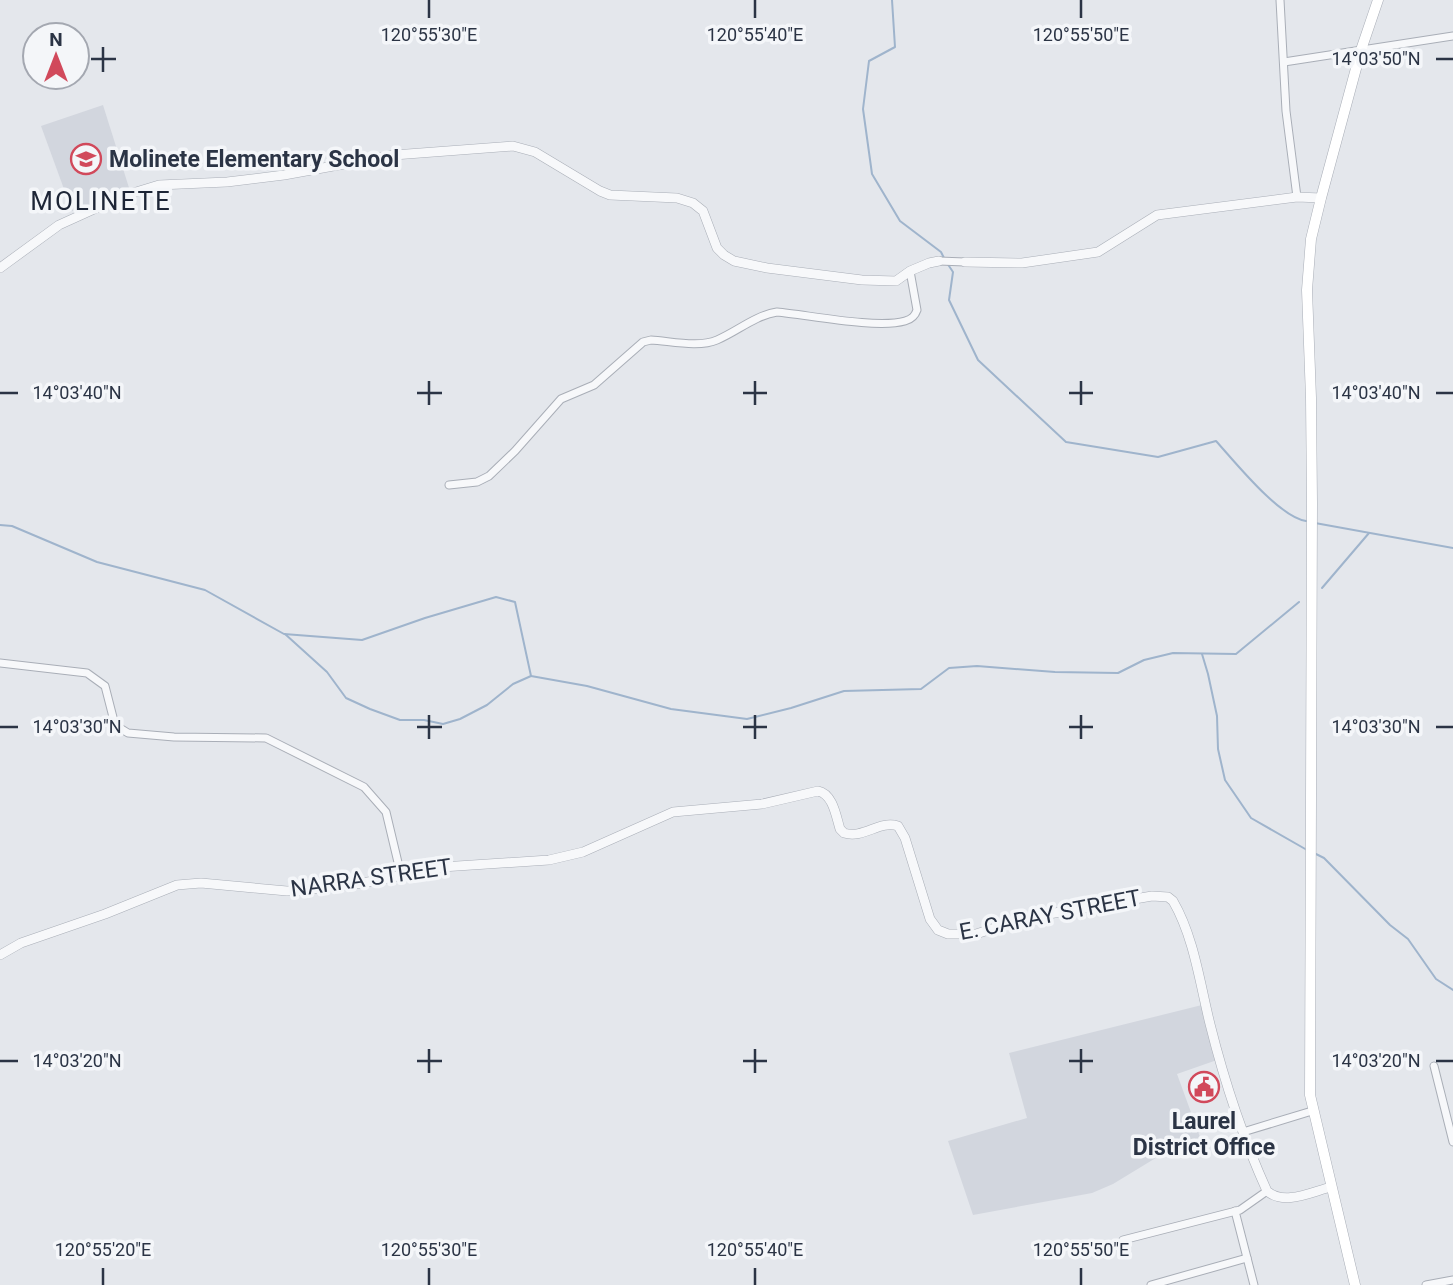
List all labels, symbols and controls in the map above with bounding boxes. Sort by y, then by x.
north arrow [21,21,91,91]
text: 120°55'30"E [381,24,477,45]
text: 120°55'40"E [707,24,803,45]
text: 120°55'50"E [1033,24,1129,45]
text: N [49,28,63,51]
text: 14°03'50"N [1331,48,1421,69]
school or university icon: Molinete Elementary School [69,142,103,176]
place label: Molinete Elementary School [109,146,399,173]
district label: MOLINETE [30,186,172,216]
text: 14°03'40"N [32,382,122,403]
text: 14°03'40"N [1331,382,1421,403]
text: 14°03'30"N [32,716,122,737]
text: 14°03'30"N [1331,716,1421,737]
street label: NARRA STREET [289,853,454,903]
street label: E. CARAY STREET [957,884,1143,946]
text: 14°03'20"N [32,1050,122,1071]
text: 14°03'20"N [1331,1050,1421,1071]
public building icon: Laurel District Office [1187,1070,1221,1104]
place label: Laurel District Office [1133,1108,1275,1161]
text: 120°55'20"E [55,1239,151,1260]
text: 120°55'30"E [381,1239,477,1260]
text: 120°55'40"E [707,1239,803,1260]
text: 120°55'50"E [1033,1239,1129,1260]

